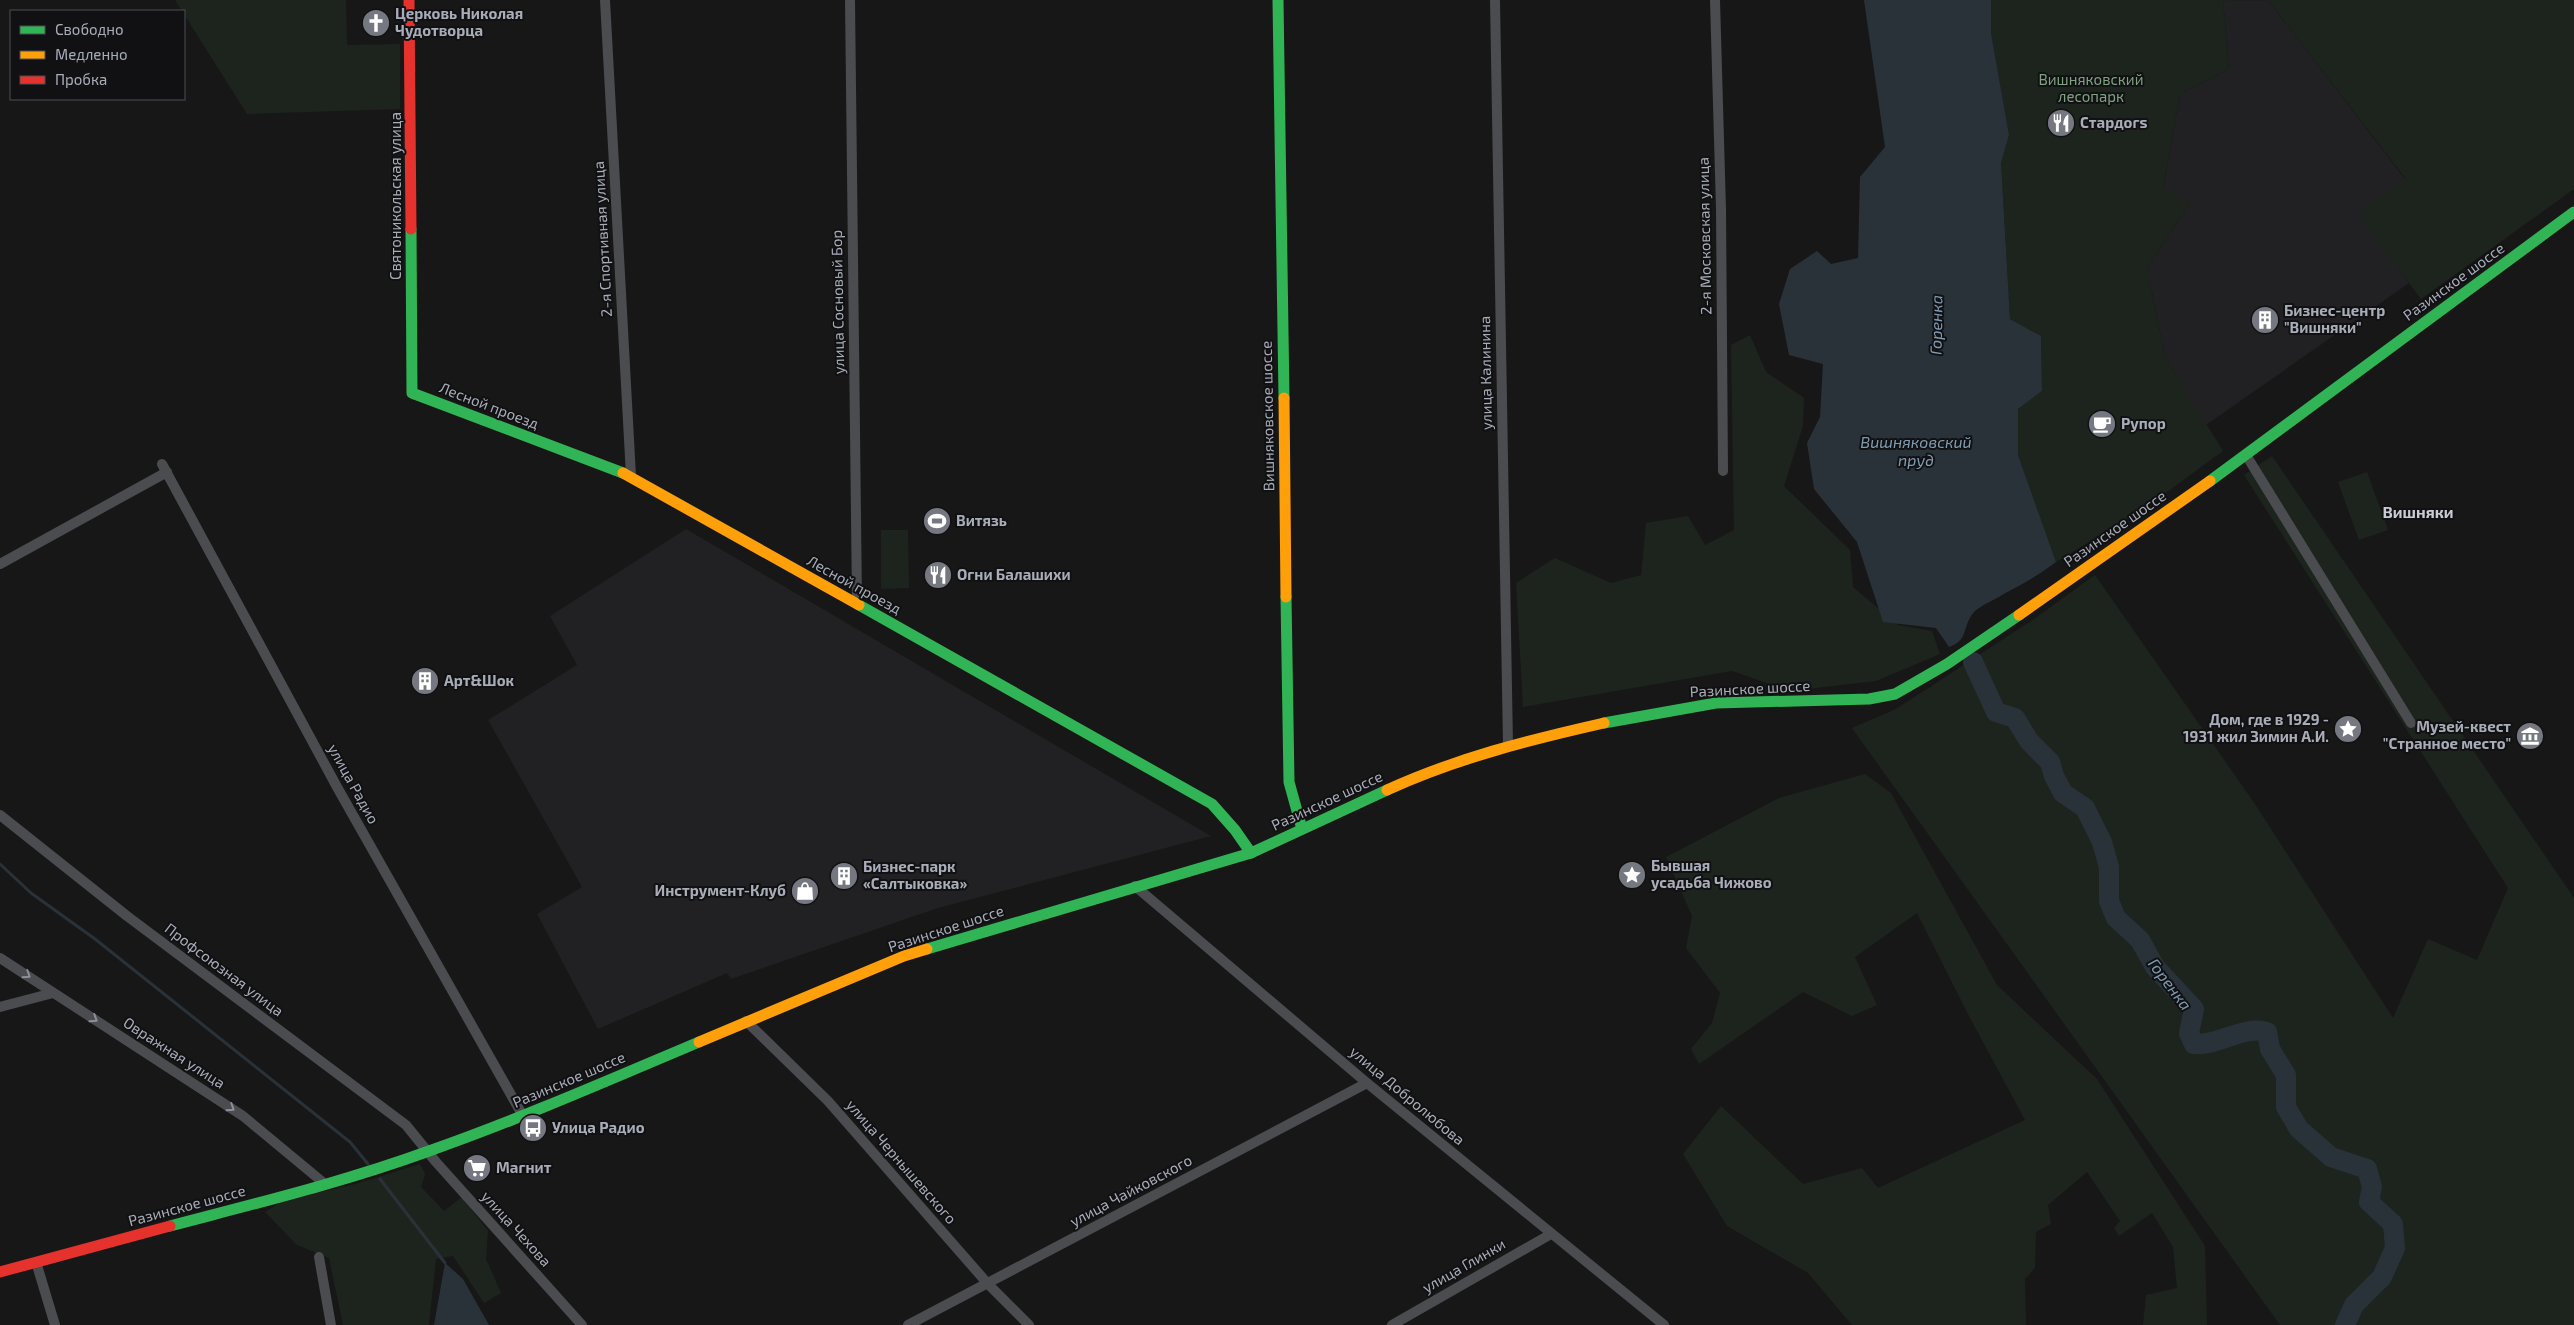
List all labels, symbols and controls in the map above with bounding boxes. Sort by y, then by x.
place label: Церковь Николая Чудотворца [395,4,523,39]
church icon: Церковь Николая Чудотворца [361,8,391,38]
legend [10,10,185,100]
text: Свободно [55,20,124,38]
text: Медленно [55,45,128,63]
text: Пробка [55,70,107,88]
park label: Вишняковский лесопарк [2039,70,2143,105]
restaurant icon: Стардогs [2046,108,2076,138]
street label: Святоникольская улица [386,112,405,280]
place label: Стардогs [2080,113,2147,131]
street label: 2-я Московская улица [1694,157,1715,315]
street label: 2-я Спортивная улица [589,161,616,317]
street label: улица Сосновый Бор [827,230,848,374]
street label: Разинское шоссе [2399,238,2508,324]
water label: Горенка [1925,295,1946,355]
place label: Бизнес-центр "Вишняки" [2284,301,2385,336]
building icon: Бизнес-центр "Вишняки" [2250,305,2280,335]
street label: улица Калинина [1475,316,1496,430]
street label: Вишняковское шоссе [1257,341,1277,491]
street label: Лесной проезд [437,378,542,432]
cafe icon: Рупор [2087,409,2117,439]
place label: Рупор [2121,414,2166,432]
water label: Вишняковский пруд [1860,432,1972,469]
street label: Разинское шоссе [2060,486,2169,570]
district label: Вишняки [2383,502,2453,521]
sports icon: Витязь [922,506,952,536]
place label: Витязь [956,511,1007,529]
street label: Лесной проезд [804,551,905,618]
restaurant icon: Огни Балашихи [923,560,953,590]
place label: Огни Балашихи [957,565,1071,583]
building icon: Арт&Шок [410,666,440,696]
place label: Арт&Шок [444,671,515,689]
street label: Разинское шоссе [1689,676,1811,700]
place label: Дом, где в 1929 - 1931 жил Зимин А.И. [2183,710,2329,745]
place icon: Дом, где в 1929 - 1931 жил Зимин А.И. [2333,714,2363,744]
place label: Музей-квест "Странное место" [2383,717,2511,752]
museum icon: Музей-квест "Странное место" [2515,721,2545,751]
street label: улица Радио [324,740,383,827]
street label: Разинское шоссе [1268,766,1385,834]
place label: Бывшая усадьба Чижово [1651,856,1772,891]
place label: Бизнес-парк «Салтыковка» [863,857,967,892]
place icon: Бывшая усадьба Чижово [1617,860,1647,890]
building icon: Бизнес-парк «Салтыковка» [829,861,859,891]
shop icon: Инструмент-Клуб [790,876,820,906]
place label: Инструмент-Клуб [655,881,786,899]
street label: Разинское шоссе [885,901,1006,955]
street label: Профсоюзная улица [161,919,287,1020]
water label: Горенка [2145,954,2196,1013]
one-way arrow [21,969,30,979]
one-way arrow [89,1013,98,1023]
street label: Овражная улица [120,1013,229,1093]
street label: улица Добролюбова [1346,1042,1469,1149]
street label: Разинское шоссе [510,1047,628,1111]
street label: улица Чернышевского [842,1096,961,1228]
one-way arrow [225,1101,234,1111]
bus stop icon: Улица Радио [518,1113,548,1143]
place label: Улица Радио [552,1118,645,1136]
street label: улица Чайковского [1066,1150,1195,1231]
supermarket icon: Магнит [462,1153,492,1183]
place label: Магнит [496,1158,552,1176]
street label: Разинское шоссе [126,1181,247,1229]
street label: улица Чехова [477,1187,555,1270]
street label: улица Глинки [1419,1234,1509,1297]

